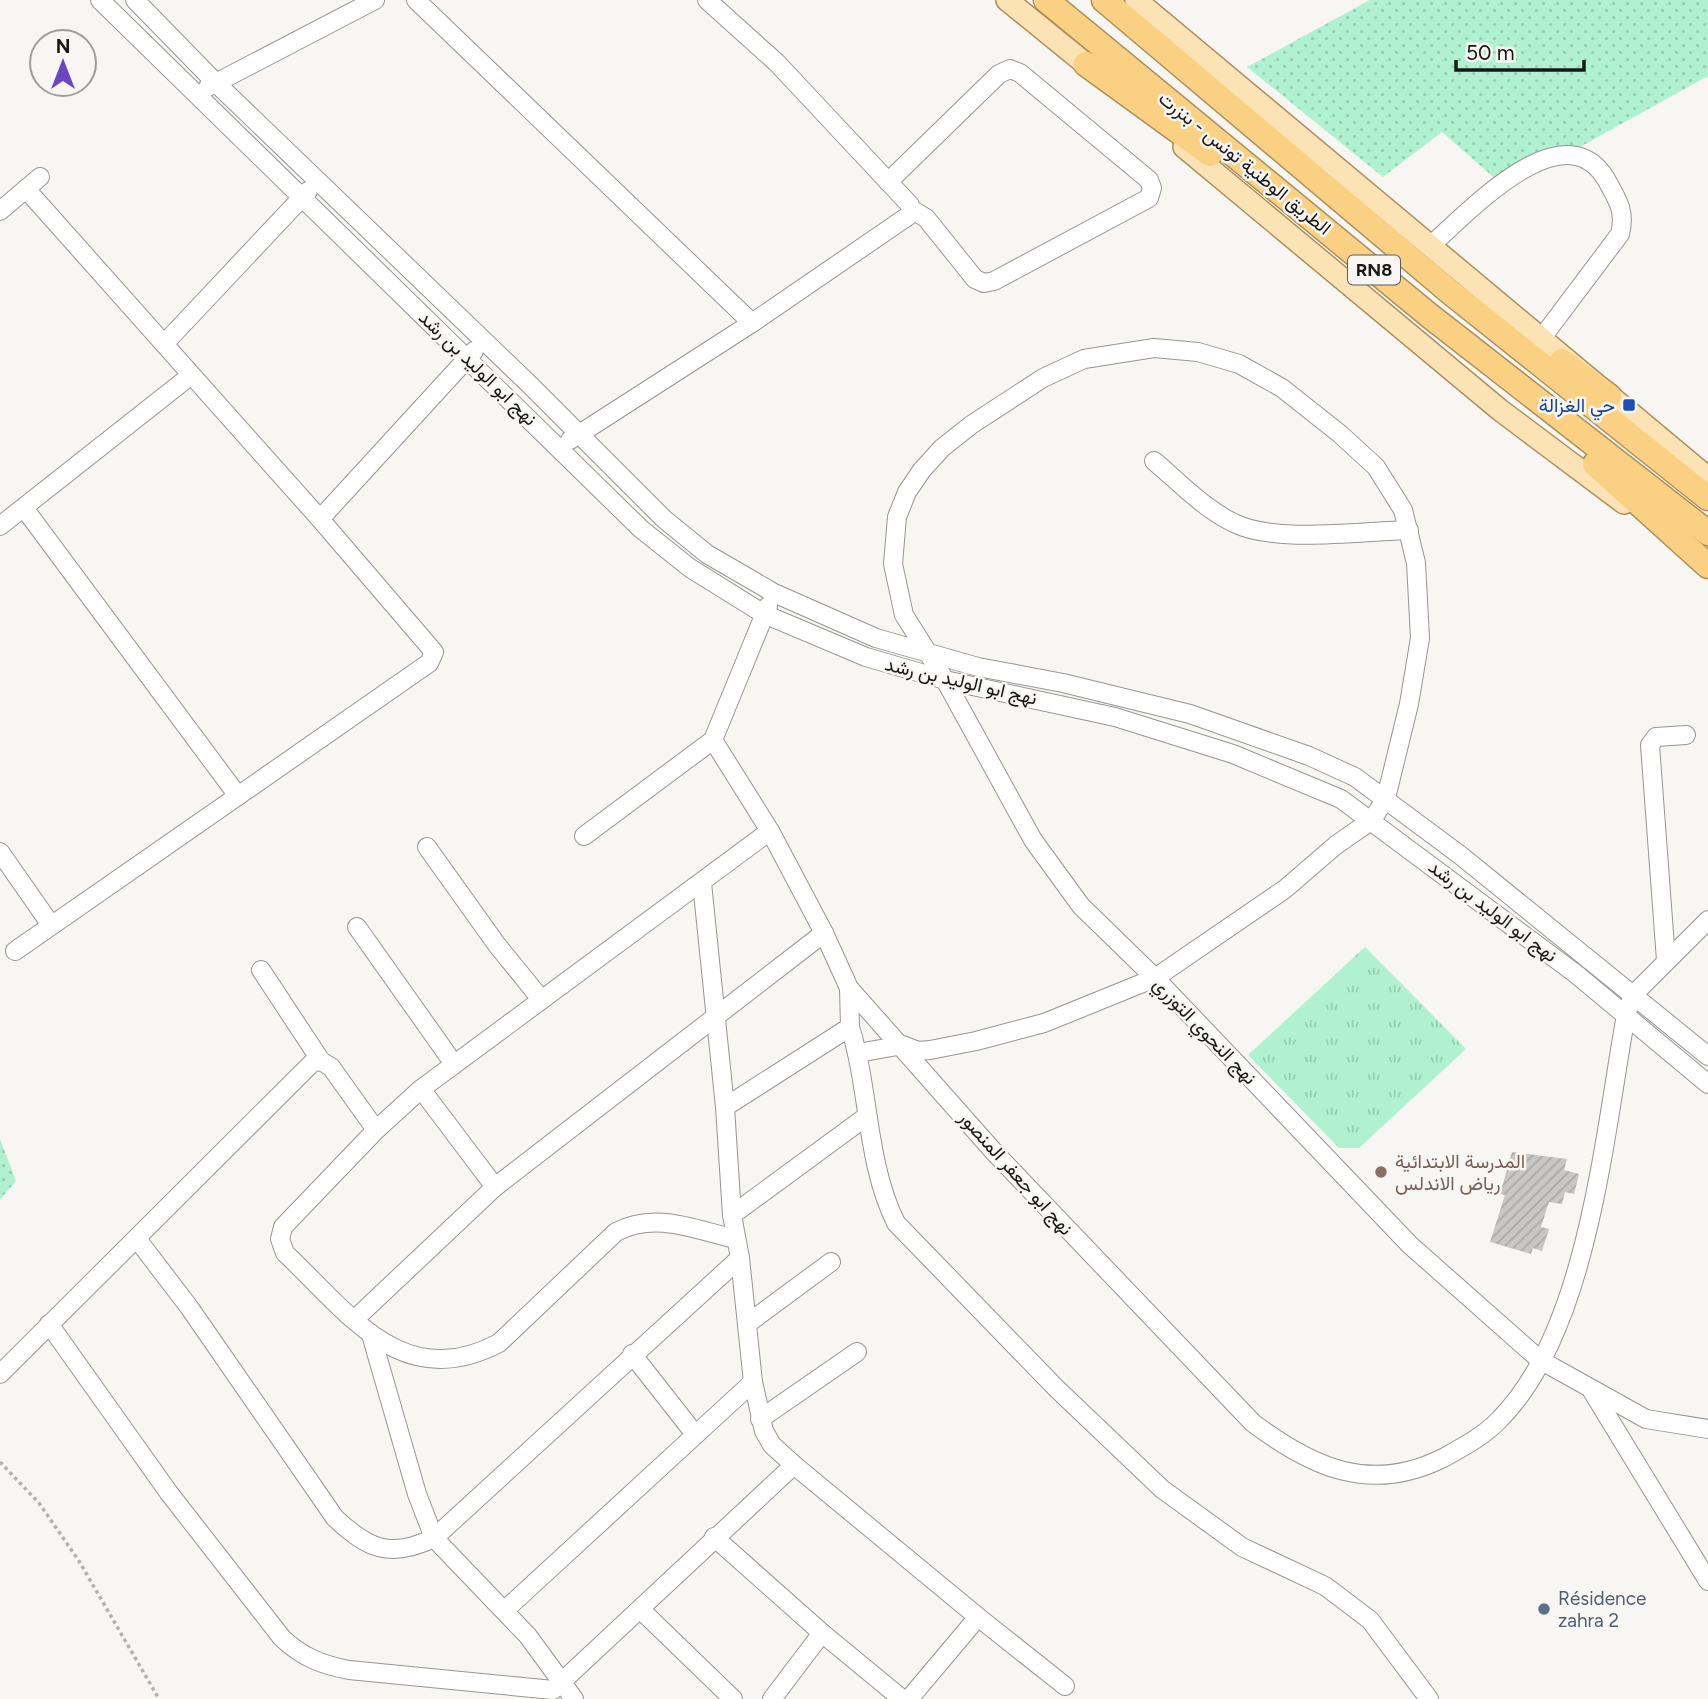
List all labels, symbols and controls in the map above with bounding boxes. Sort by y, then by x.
north arrow [28,28,98,98]
scale bar [1456,28,1584,72]
text: N [56,35,70,58]
text: 50 m [1466,40,1515,65]
street label: الطريق الوطنية تونس - بنزرت [1154,86,1336,240]
road number: RN8 [1348,256,1400,284]
street label: نهج ابو الوليد بن رشد [413,306,542,432]
place label: حي الغزالة [1539,394,1615,421]
marker: حي الغزالة [1621,397,1637,413]
street label: نهج ابو الوليد بن رشد [882,652,1039,712]
street label: نهج ابو الوليد بن رشد [1423,855,1562,969]
street label: نهج النحوي التوزري [1145,973,1262,1092]
street label: نهج ابو جعفر المنصور [952,1105,1078,1241]
place label: المدرسة الابتدائية رياض الاندلس [1395,1150,1525,1195]
marker: المدرسة الابتدائية رياض الاندلس [1373,1164,1389,1180]
place label: Résidence zahra 2 [1558,1587,1646,1632]
marker: Résidence zahra 2 [1536,1601,1552,1617]

